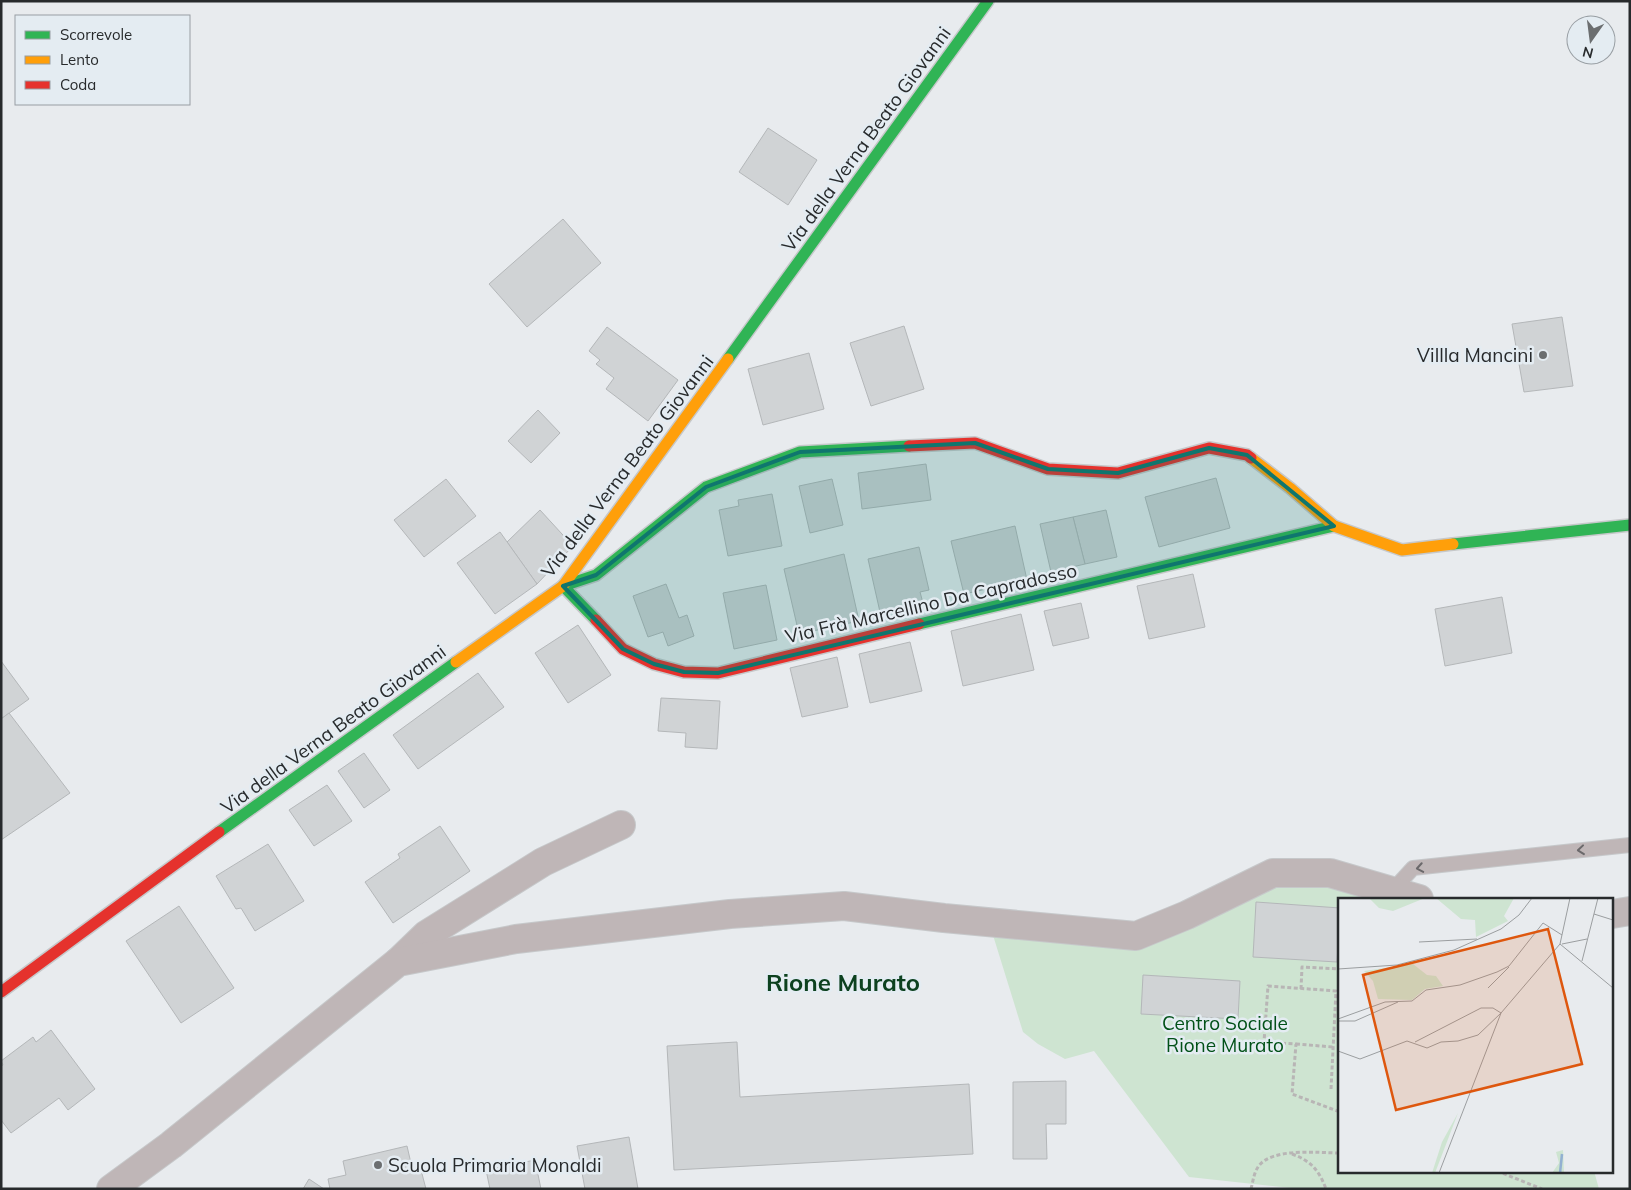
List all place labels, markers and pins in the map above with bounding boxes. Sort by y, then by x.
place label: Villla Mancini [1417,343,1533,367]
marker: Villla Mancini [1537,349,1549,361]
place label: Scuola Primaria Monaldi [388,1153,602,1177]
marker: Scuola Primaria Monaldi [372,1159,384,1171]

